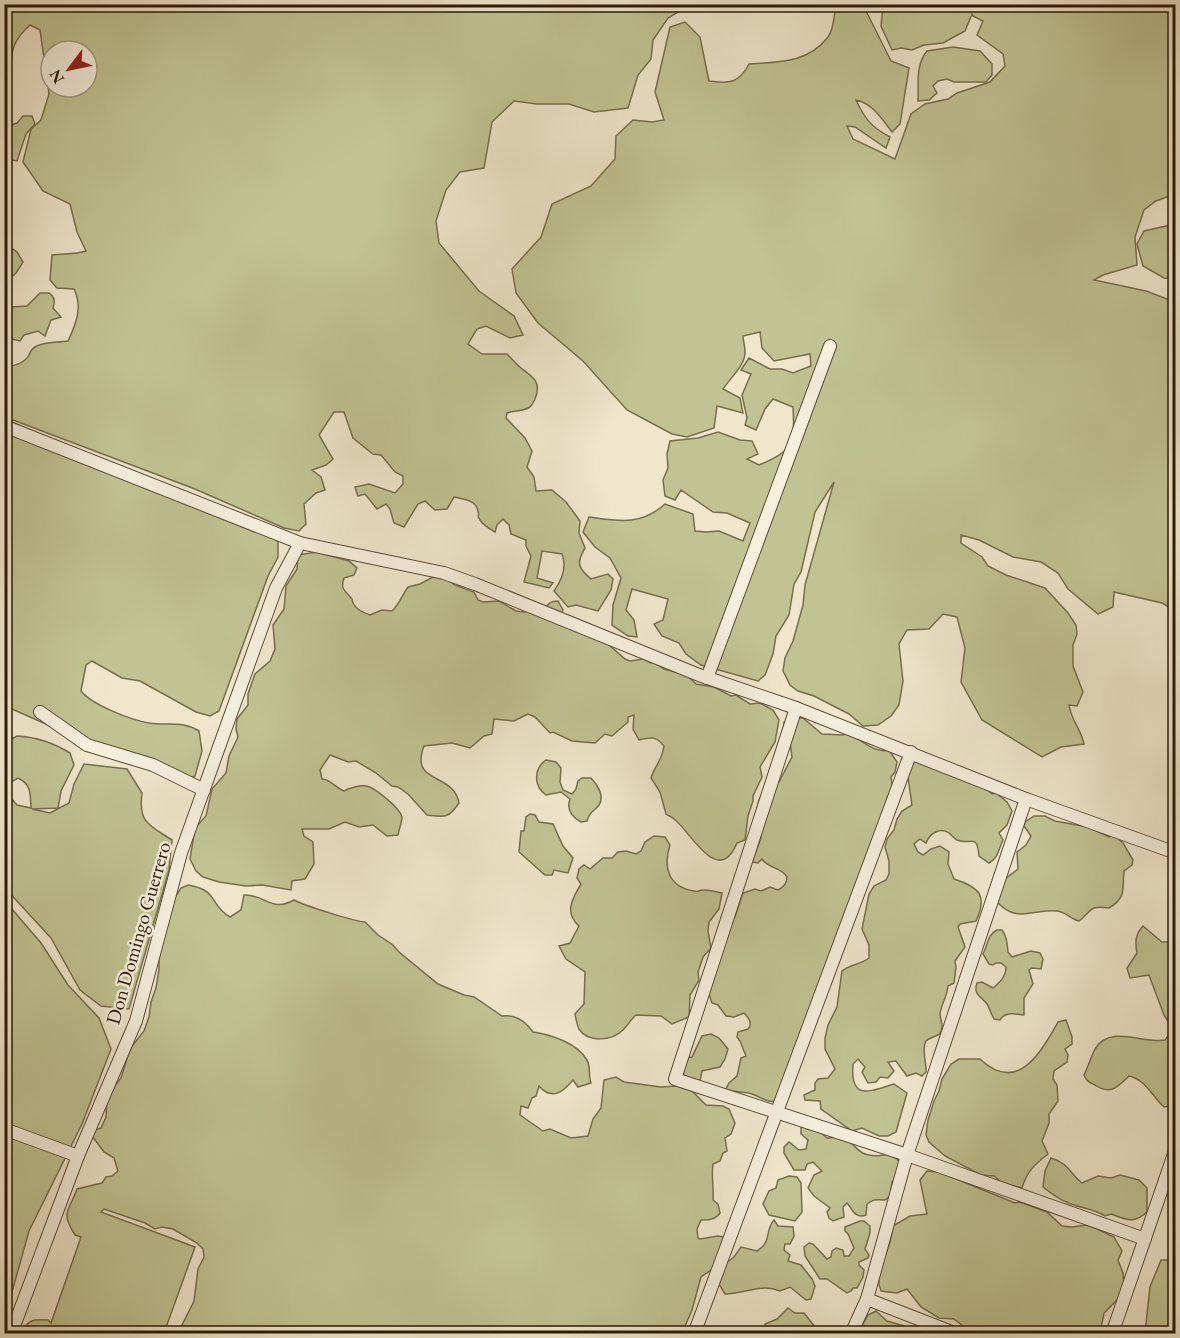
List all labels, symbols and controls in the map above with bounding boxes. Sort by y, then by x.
north arrow [39,39,99,99]
text: N [44,66,69,88]
street label: Don Domingo Guerrero [99,839,177,1027]

